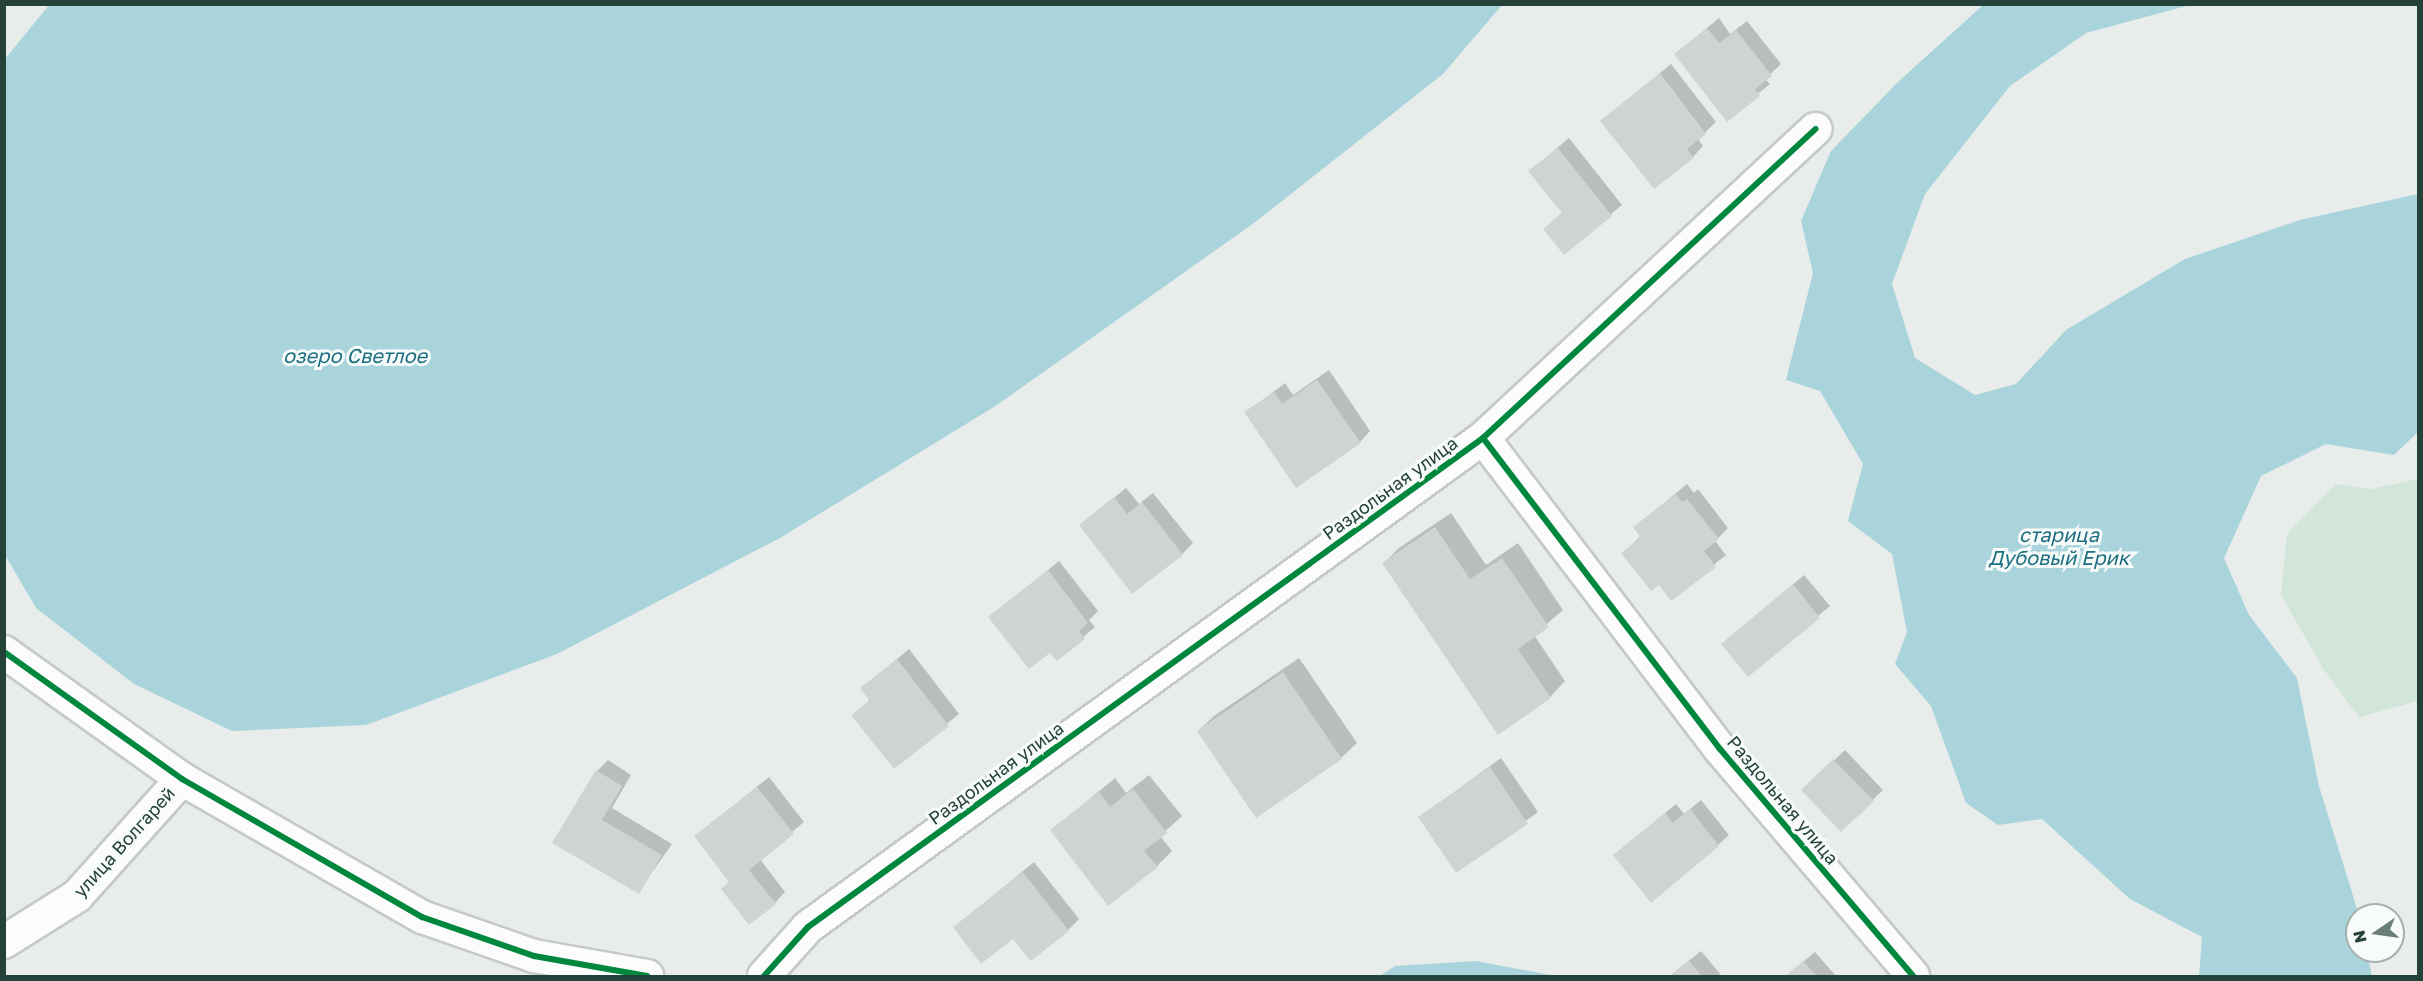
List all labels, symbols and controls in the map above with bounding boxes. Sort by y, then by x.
water label: озеро Светлое [283,343,427,367]
street label: Раздольная улица [1318,432,1462,544]
water label: старица Дубовый Ерик [1989,522,2129,569]
street label: Раздольная улица [924,717,1068,829]
street label: Раздольная улица [1723,731,1843,869]
street label: улица Волгарей [69,782,179,902]
north arrow [2345,903,2405,963]
text: N [2348,928,2371,945]

